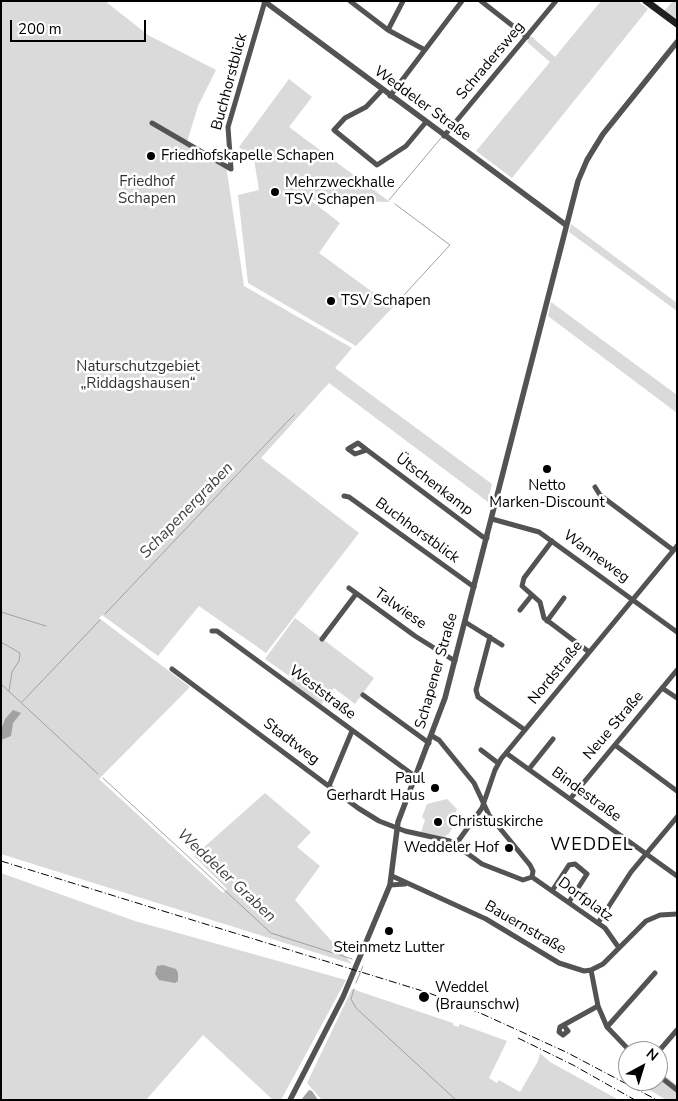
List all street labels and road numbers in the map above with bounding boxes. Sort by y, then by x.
street label: Schradersweg [453,18,529,104]
street label: Buchhorstblick [208,32,252,132]
street label: Weddeler Straße [370,63,474,145]
street label: Ütschenkamp [392,450,476,520]
street label: Buchhorstblick [371,494,463,568]
street label: Wanneweg [559,527,633,587]
street label: Talwiese [371,585,429,633]
street label: Schapener Straße [412,611,462,731]
street label: Nordstraße [525,638,587,708]
street label: Weststraße [285,662,359,724]
street label: Neue Straße [580,688,648,764]
street label: Stadtweg [259,715,323,769]
street label: Bindestraße [548,764,624,826]
street label: Dorfplatz [554,874,616,926]
street label: Bauernstraße [481,897,569,959]

